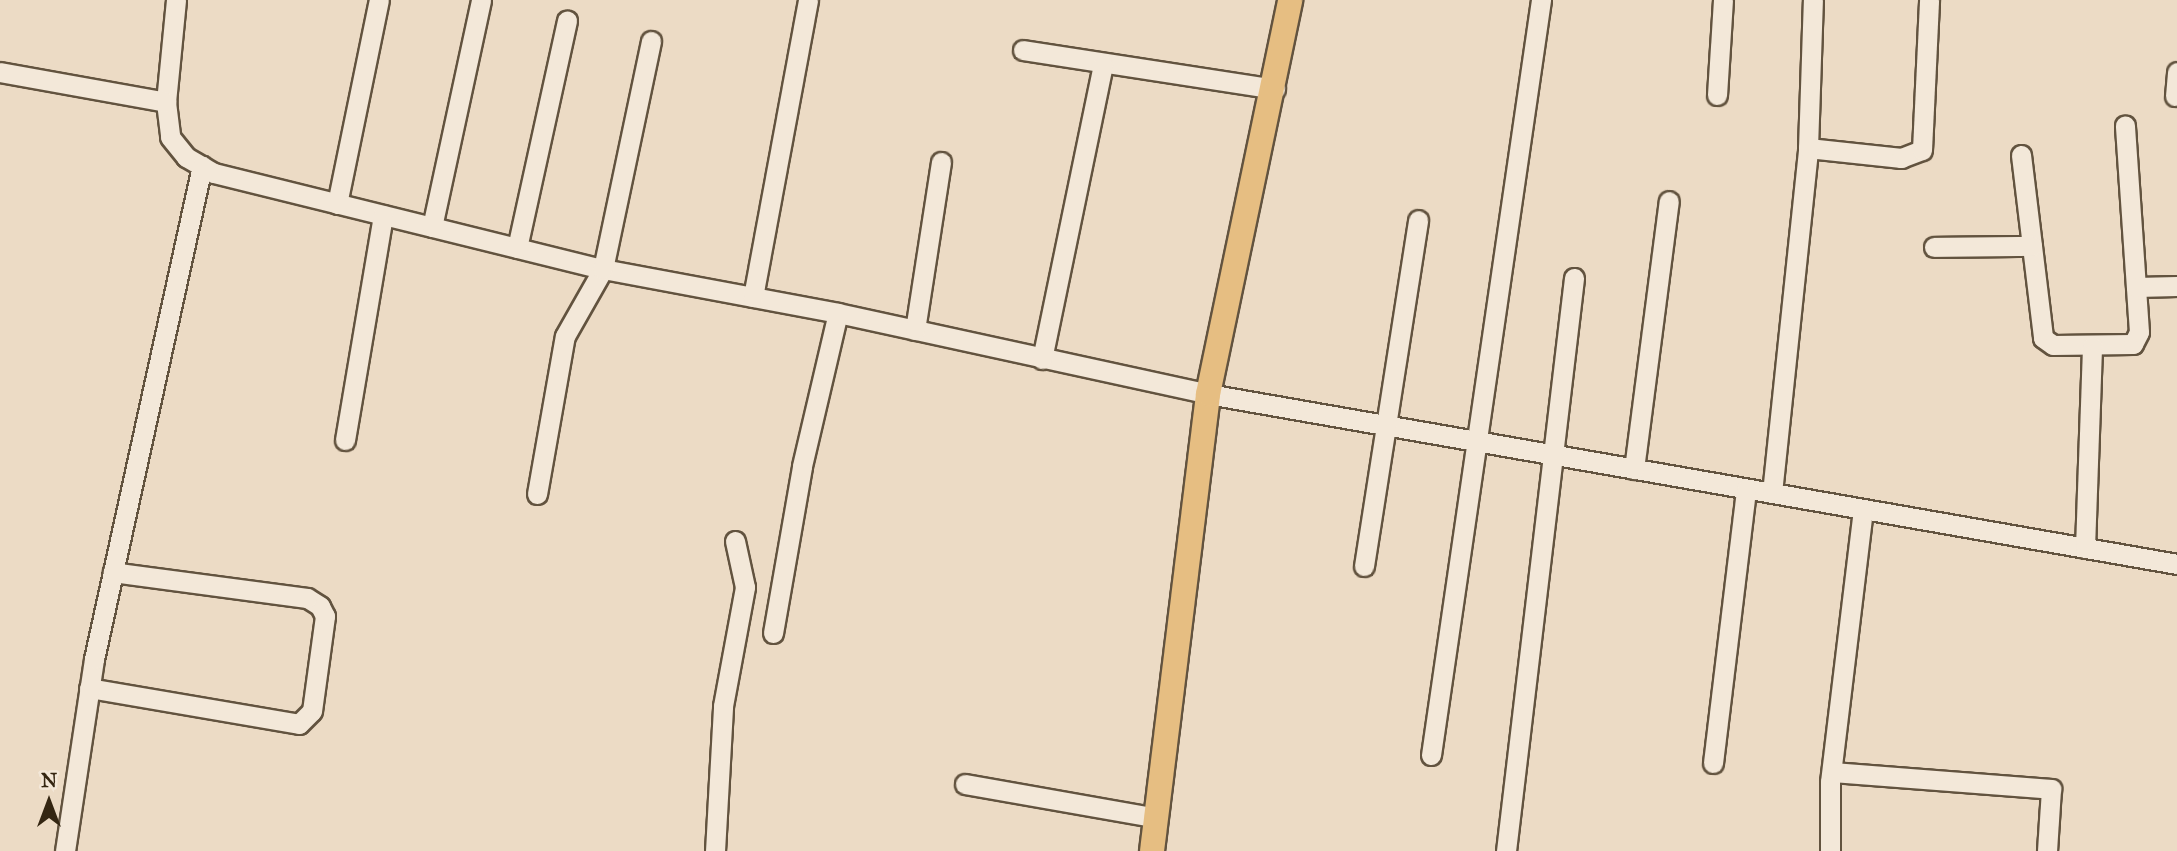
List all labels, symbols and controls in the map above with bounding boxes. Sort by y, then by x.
north arrow [14,767,84,837]
text: N [41,769,57,792]

